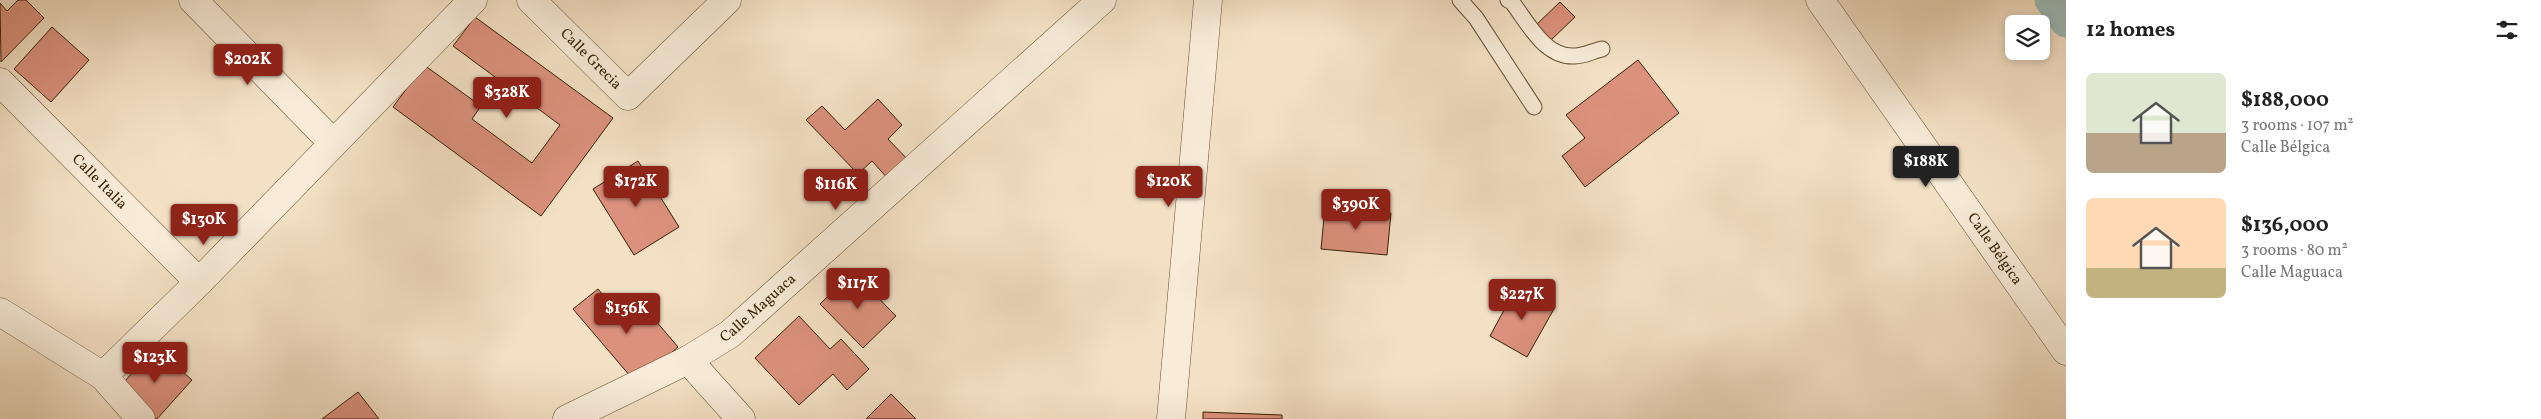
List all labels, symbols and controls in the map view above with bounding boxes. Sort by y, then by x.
map controls [2005,15,2050,60]
button: layers [2005,15,2050,60]
text: 12 homes [2086,16,2175,45]
icon: filters [2493,16,2521,44]
street label: Calle Grecia [555,24,626,95]
pin: $202K [213,44,283,86]
text: $202K [225,49,271,71]
pin: $328K [472,76,542,119]
text: $328K [484,82,530,104]
text: $188,000 [2241,86,2329,115]
icon: home [2126,93,2186,153]
text: 3 rooms · 107 m² [2241,115,2354,137]
text: Calle Bélgica [2241,137,2330,159]
pin: $188K [1891,146,1961,188]
street label: Calle Italia [67,149,132,215]
text: $188K [1904,151,1948,173]
pin: $172K [601,166,671,208]
pin: $120K [1134,166,1204,208]
pin: $116K [801,168,871,211]
text: $172K [615,171,657,193]
text: $120K [1146,171,1192,193]
text: $116K [815,174,857,196]
pin: $390K [1321,188,1391,231]
text: $390K [1332,194,1380,216]
pin: $130K [169,204,239,246]
text: $130K [182,209,226,231]
street label: Calle Bélgica [1962,209,2027,289]
text: $136,000 [2241,211,2329,240]
icon: home [2126,218,2186,278]
text: 3 rooms · 80 m² [2241,240,2348,262]
text: Calle Maguaca [2241,262,2343,284]
pin: $117K [823,268,893,310]
street label: Calle Maguaca [716,269,801,348]
text: $117K [837,273,879,295]
pin: $227K [1487,278,1557,321]
text: $227K [1500,284,1544,306]
pin: $136K [592,292,662,335]
text: $136K [605,298,649,320]
pin: $123K [120,342,190,384]
text: $123K [133,347,177,369]

